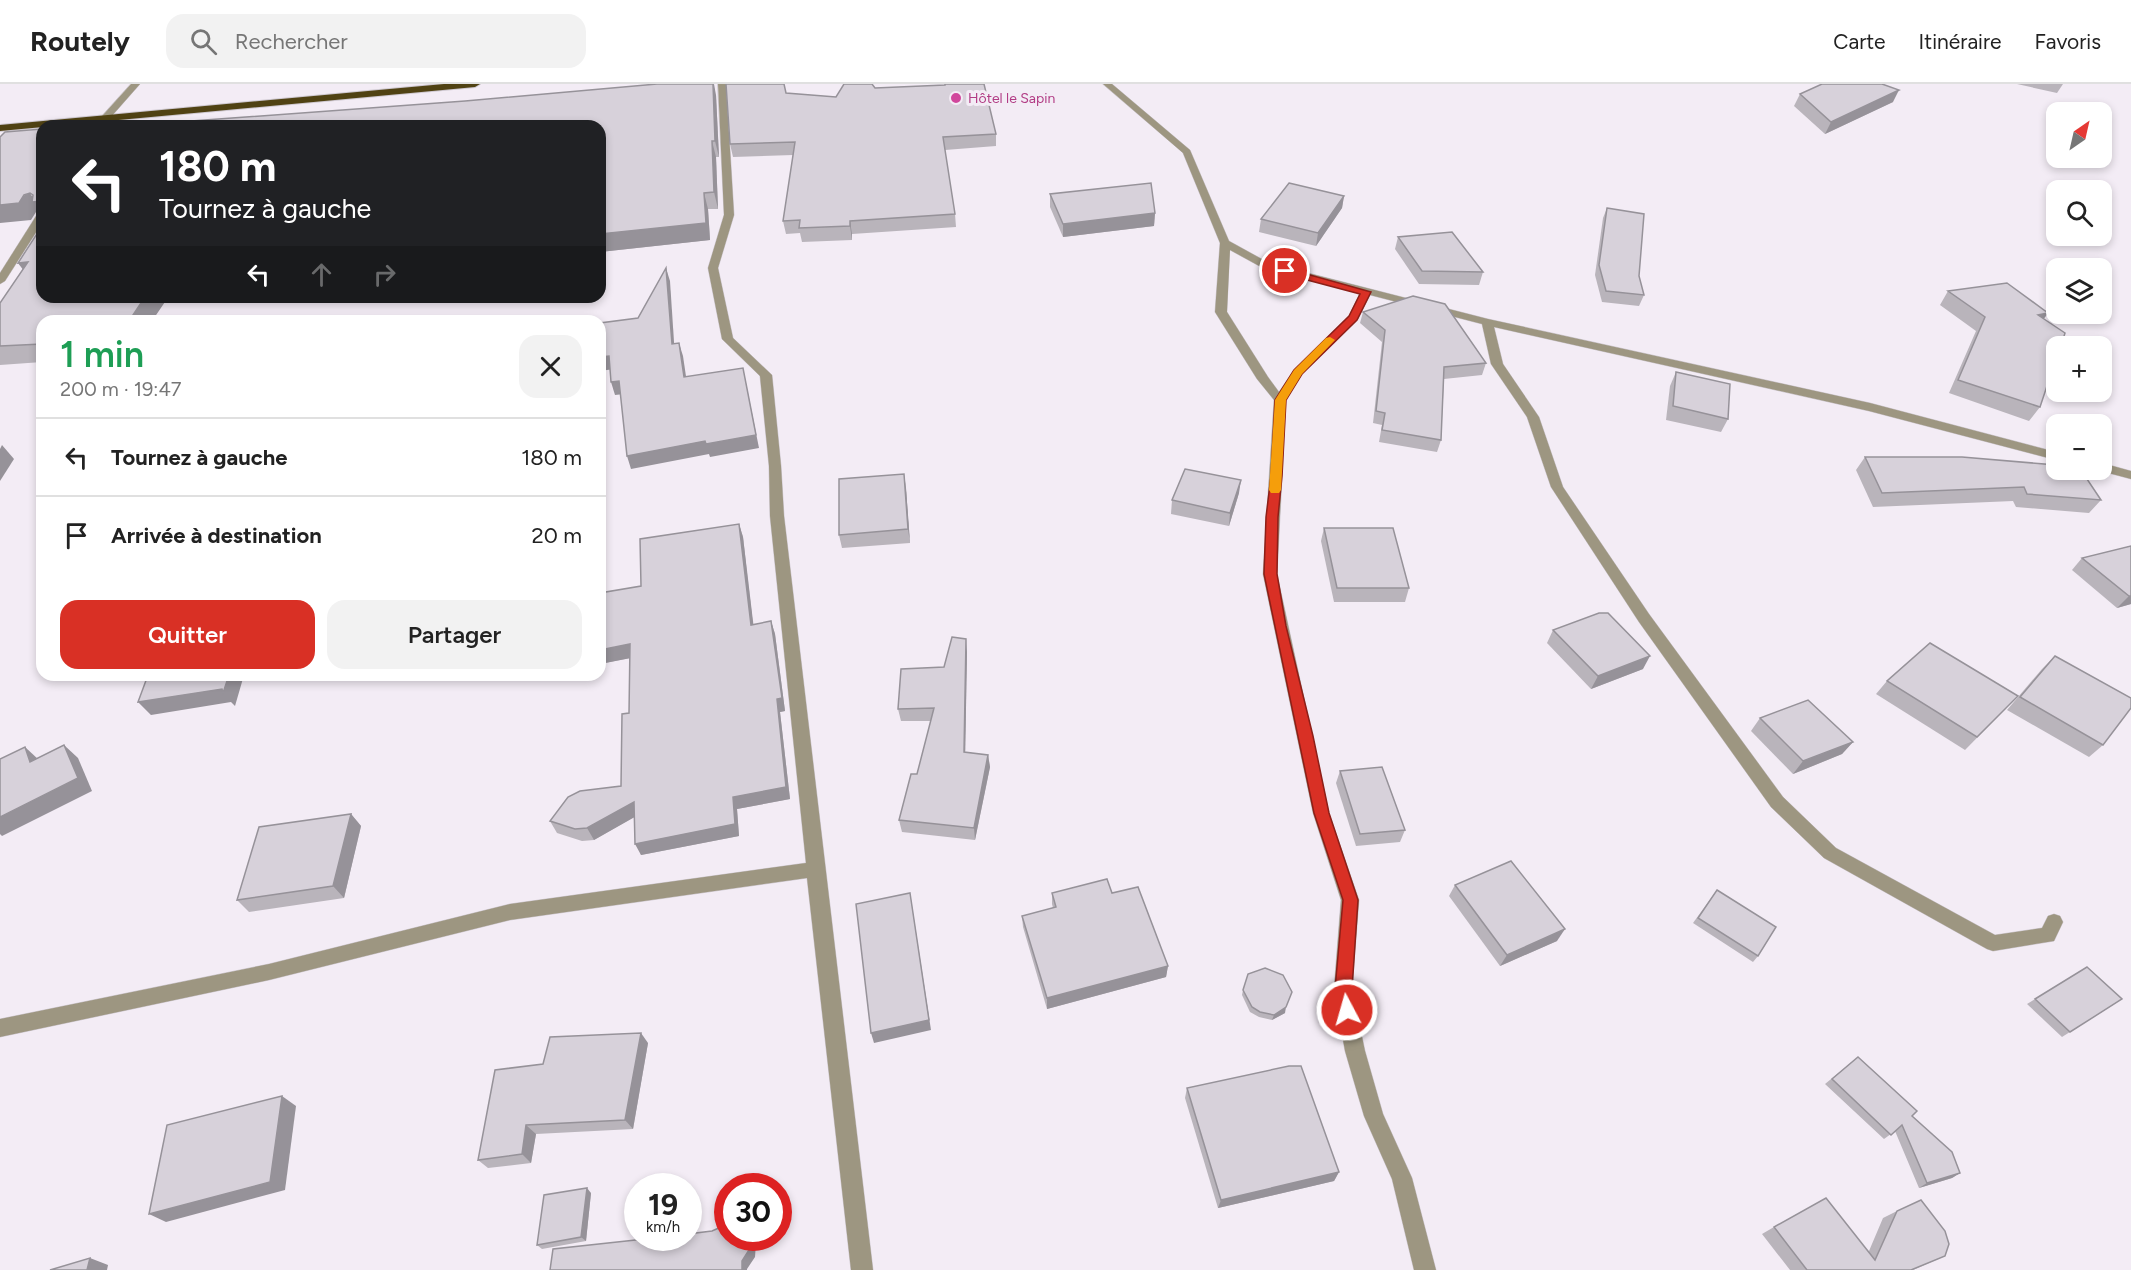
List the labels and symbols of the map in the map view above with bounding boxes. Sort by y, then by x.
place label: Hôtel le Sapin [968,90,1056,107]
marker: Hôtel le Sapin [949,91,963,105]
north arrow [2046,102,2112,168]
pin [1259,245,1310,296]
position arrow [1315,978,1379,1042]
speed limit sign: 30 [714,1173,792,1251]

